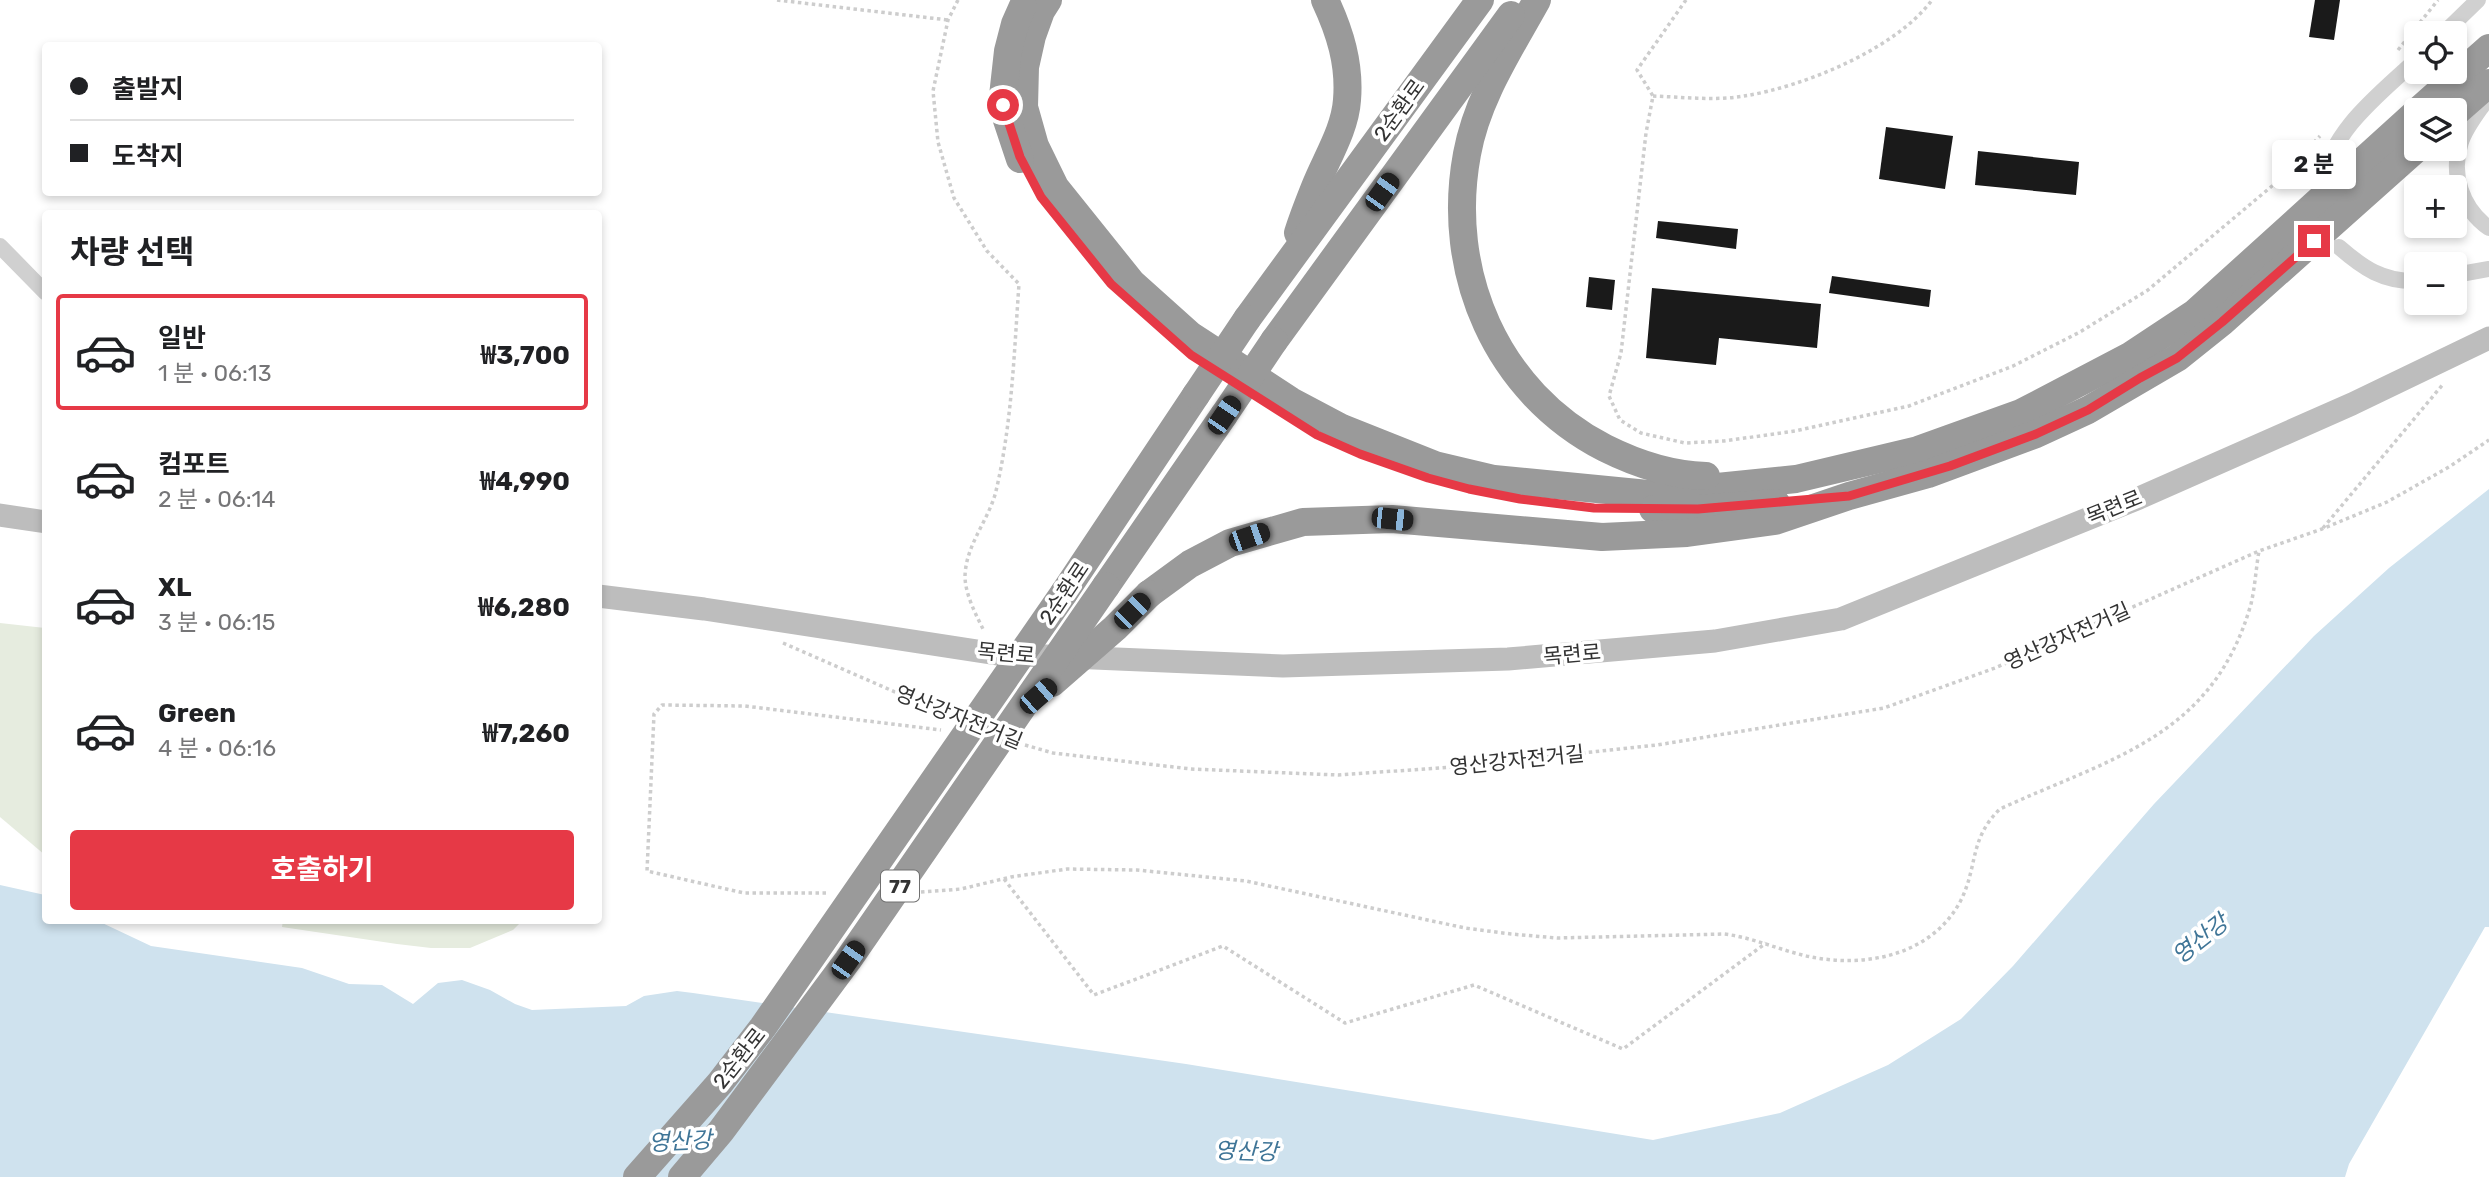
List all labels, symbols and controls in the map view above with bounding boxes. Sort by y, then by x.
map controls [2404,21,2467,315]
button: locate [2404,21,2467,84]
text: 출발지 [112,74,184,105]
street label: 2순환로 [1368,74,1430,146]
route start [987,89,1019,121]
button: layers [2404,98,2467,161]
callout: 2 분 [2272,140,2356,188]
text: 도착지 [112,141,184,172]
text: 2 분 [2293,150,2335,178]
car [1362,169,1403,215]
button: + [2404,175,2467,238]
route end [2298,225,2330,257]
text: 차량 선택 [70,233,195,271]
button: − [2404,252,2467,315]
icon: car [74,321,137,384]
text: 일반 [158,323,206,354]
text: ₩3,700 [481,340,570,371]
text: 1 분 · 06:13 [158,359,272,387]
car [1204,392,1245,438]
icon: car [74,447,137,510]
text: 컴포트 [158,449,230,480]
text: ₩4,990 [480,466,570,497]
text: 2 분 · 06:14 [158,485,276,513]
street label: 목련로 [2082,485,2146,529]
car [1371,506,1414,532]
car [1226,520,1273,554]
street label: 2순환로 [1034,557,1094,629]
text: XL [158,572,191,603]
icon: car [74,573,137,636]
car [1110,589,1155,633]
text: ₩6,280 [478,592,570,623]
street label: 영산강자전거길 [2000,597,2134,675]
text: 3 분 · 06:15 [158,608,275,636]
street label: 목련로 [976,638,1036,668]
street label: 목련로 [1542,639,1602,669]
car [1016,674,1061,718]
street label: 영산강자전거길 [892,680,1026,754]
text: Green [158,698,236,729]
icon: car [74,699,137,762]
text: ₩7,260 [483,718,570,749]
text: 4 분 · 06:16 [158,734,276,762]
street label: 영산강자전거길 [1448,740,1586,780]
button: 호출하기 [70,830,574,910]
road number: 77 [881,870,919,902]
water label: 영산강 [2166,907,2236,970]
car [828,937,869,983]
street label: 2순환로 [708,1023,770,1093]
water label: 영산강 [648,1125,715,1157]
water label: 영산강 [1214,1136,1281,1166]

